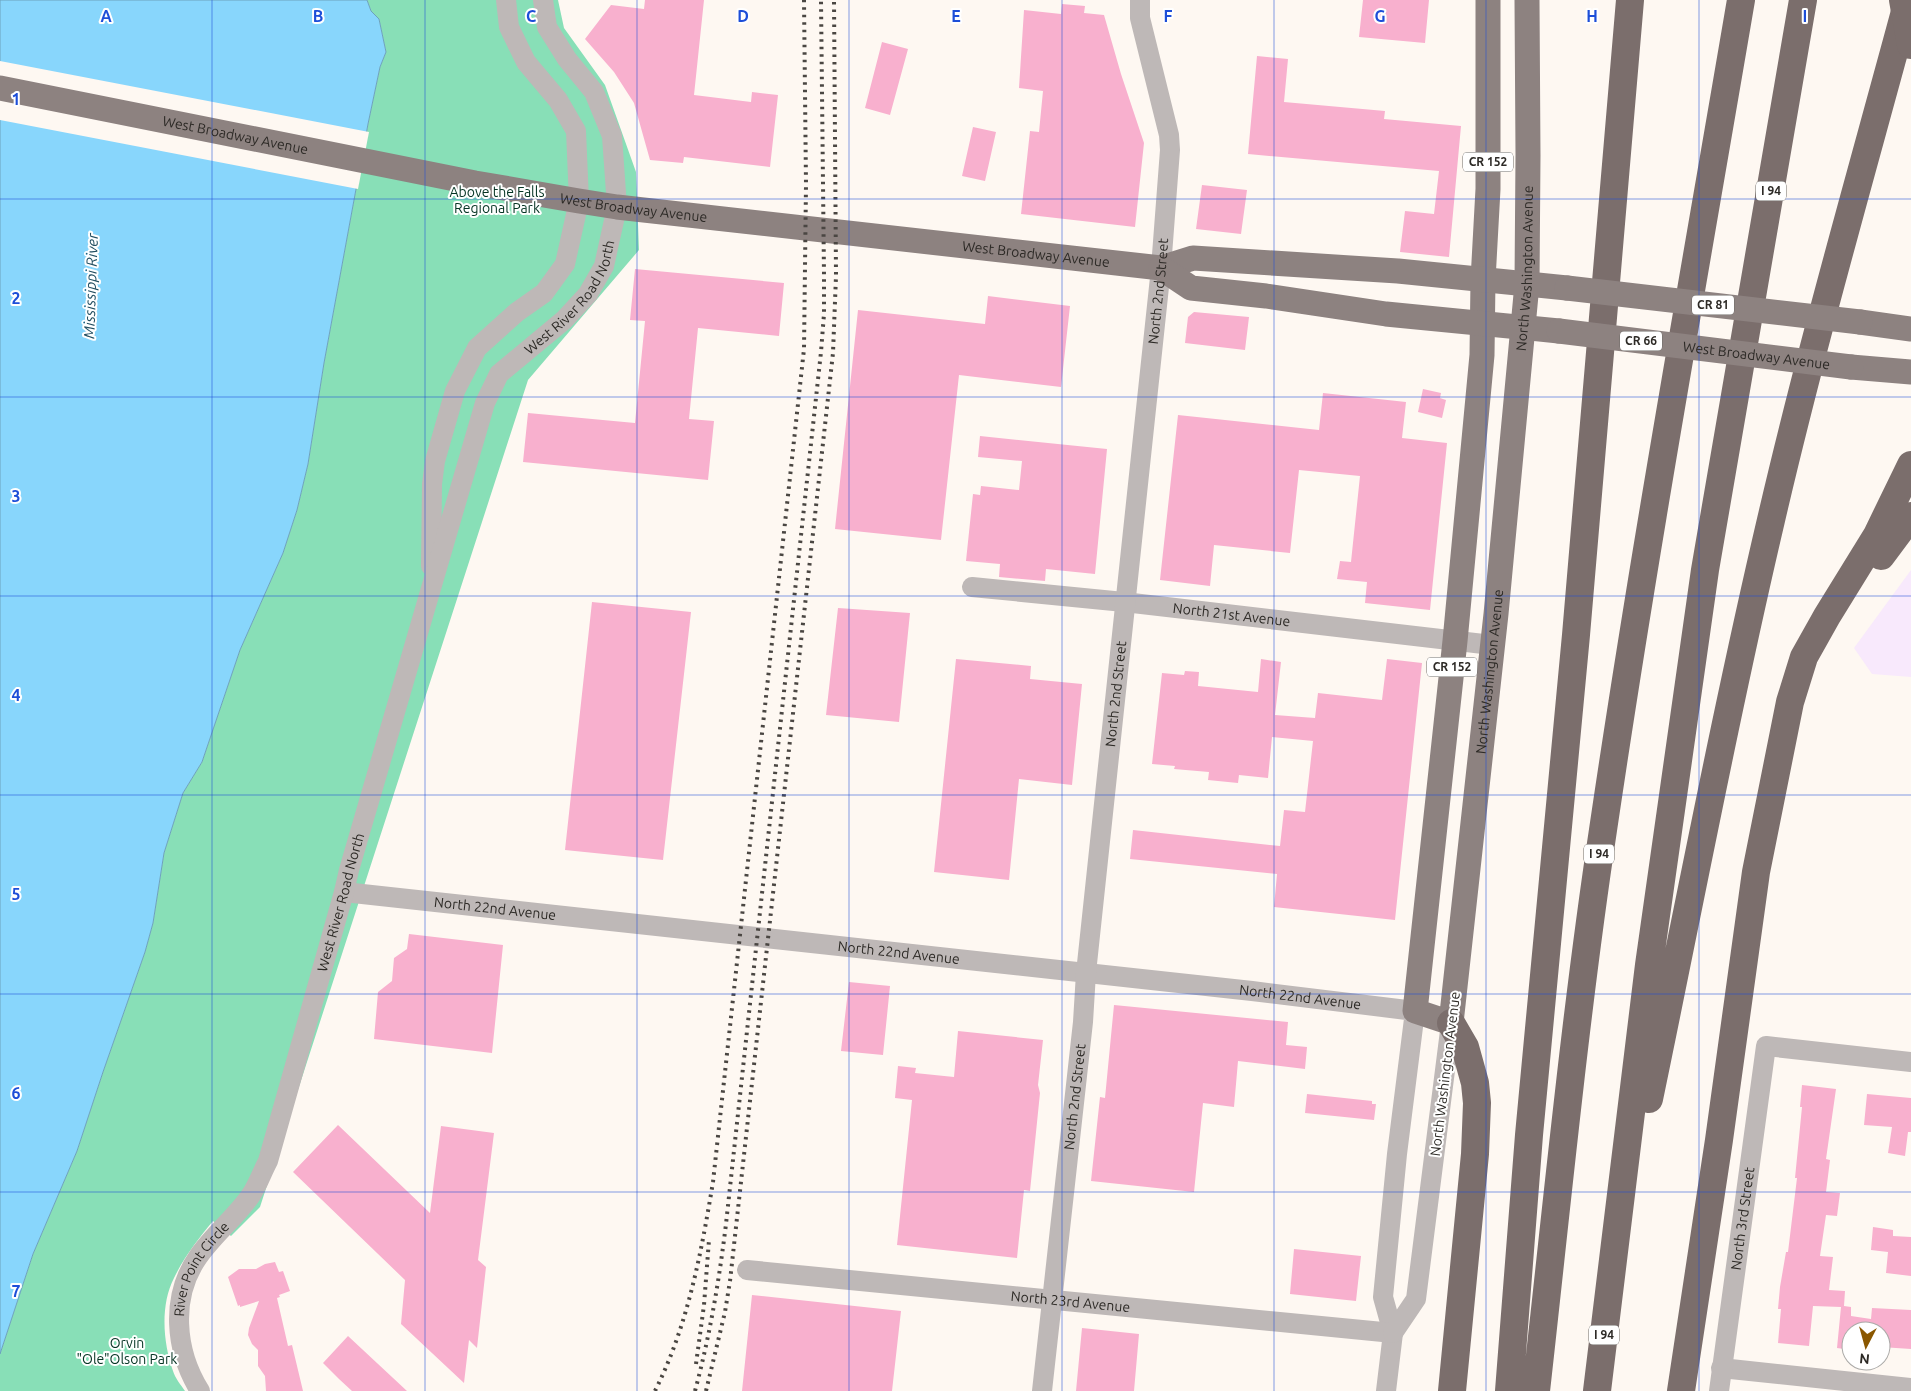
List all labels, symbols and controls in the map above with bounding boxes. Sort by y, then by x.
text: A [100,7,112,25]
text: B [313,7,323,25]
text: C [526,7,536,25]
text: D [737,7,749,25]
text: E [951,7,961,25]
text: F [1164,7,1173,25]
text: G [1374,7,1386,25]
text: H [1586,7,1598,25]
text: I [1803,7,1807,25]
text: 1 [11,90,21,108]
street label: West Broadway Avenue [161,113,310,157]
road number: CR 152 [1463,152,1513,172]
road number: I 94 [1756,182,1786,200]
park label: Above the Falls Regional Park [449,184,545,216]
street label: North Washington Avenue [1513,185,1536,352]
street label: West Broadway Avenue [559,190,708,225]
water label: Mississippi River [80,232,101,339]
street label: North 2nd Street [1145,237,1171,345]
street label: West Broadway Avenue [961,238,1111,270]
street label: West River Road North [521,239,617,358]
text: 2 [11,289,21,307]
road number: CR 81 [1692,296,1734,314]
road number: CR 66 [1620,332,1662,351]
street label: West Broadway Avenue [1682,338,1831,372]
text: 3 [11,487,21,505]
street label: North Washington Avenue [1473,588,1506,755]
street label: North 21st Avenue [1172,600,1291,629]
street label: North 2nd Street [1102,640,1129,748]
road number: CR 152 [1427,658,1477,676]
text: 4 [11,686,21,704]
street label: West River Road North [314,831,367,974]
road number: I 94 [1584,844,1614,864]
text: 5 [11,885,21,903]
street label: North 22nd Avenue [433,894,557,923]
street label: North 22nd Avenue [837,938,961,967]
street label: North 22nd Avenue [1238,982,1362,1012]
street label: North Washington Avenue [1427,991,1463,1157]
street label: North 2nd Street [1061,1042,1089,1151]
text: 6 [11,1084,21,1102]
street label: North 3rd Street [1728,1166,1757,1271]
street label: River Point Circle [171,1218,232,1317]
text: 7 [11,1282,21,1300]
street label: North 23rd Avenue [1010,1288,1131,1315]
north arrow [1841,1321,1891,1371]
road number: I 94 [1589,1326,1619,1344]
park label: Orvin "Ole"Olson Park [77,1335,177,1367]
text: N [1859,1350,1871,1367]

